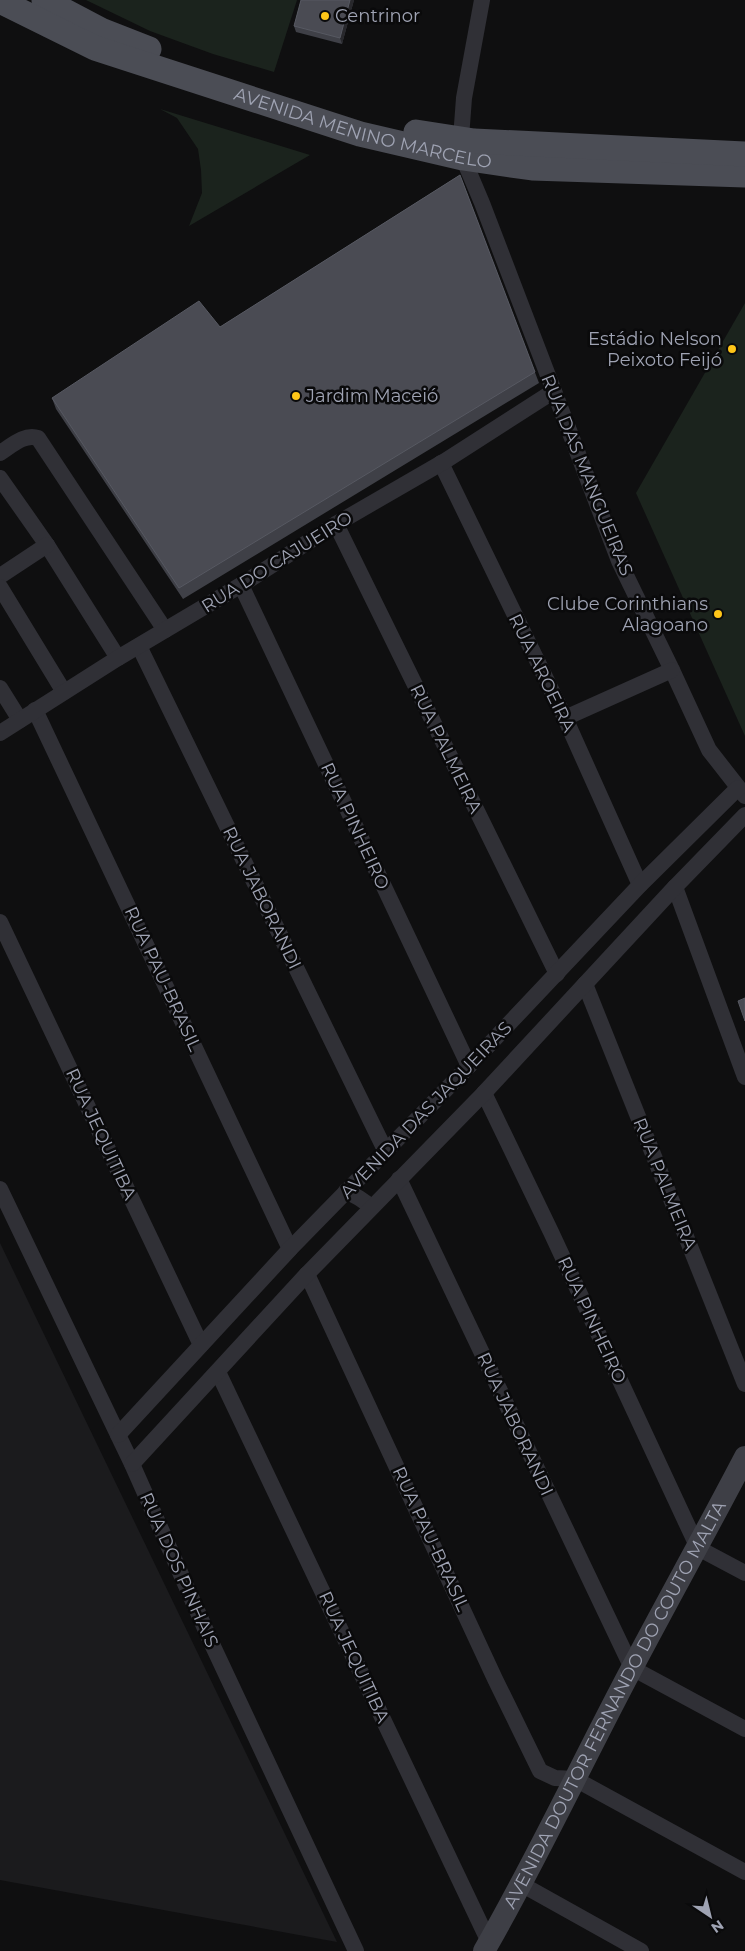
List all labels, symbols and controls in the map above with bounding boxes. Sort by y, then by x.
place label: Centrinor [335,5,420,27]
marker: Centrinor [319,10,331,22]
street label: AVENIDA MENINO MARCELO [231,83,493,173]
place label: Estádio Nelson Peixoto Feijó [588,328,722,371]
marker: Estádio Nelson Peixoto Feijó [726,343,738,355]
street label: RUA DAS MANGUEIRAS [536,371,638,579]
place label: Jardim Maceió [305,385,438,407]
marker: Jardim Maceió [290,390,302,402]
street label: RUA DO CAJUEIRO [197,507,357,617]
place label: Clube Corinthians Alagoano [547,593,708,636]
marker: Clube Corinthians Alagoano [712,608,724,620]
street label: RUA AROEIRA [504,610,580,736]
street label: RUA PALMEIRA [405,681,487,817]
street label: RUA PINHEIRO [316,759,394,893]
street label: RUA JABORANDI [218,823,306,973]
street label: RUA PAU-BRASIL [120,903,206,1055]
street label: AVENIDA DAS JAQUEIRAS [336,1017,516,1203]
street label: RUA JEQUITIBA [61,1065,141,1203]
street label: RUA PALMEIRA [628,1115,702,1253]
street label: RUA PINHEIRO [553,1253,631,1387]
street label: RUA JABORANDI [472,1349,558,1499]
street label: RUA PAU-BRASIL [388,1463,474,1615]
street label: RUA DOS PINHAIS [135,1489,223,1651]
street label: AVENIDA DOUTOR FERNANDO DO COUTO MALTA [499,1497,731,1912]
street label: RUA JEQUITIBA [314,1588,394,1726]
north arrow [685,1891,735,1941]
text: N [708,1916,727,1937]

